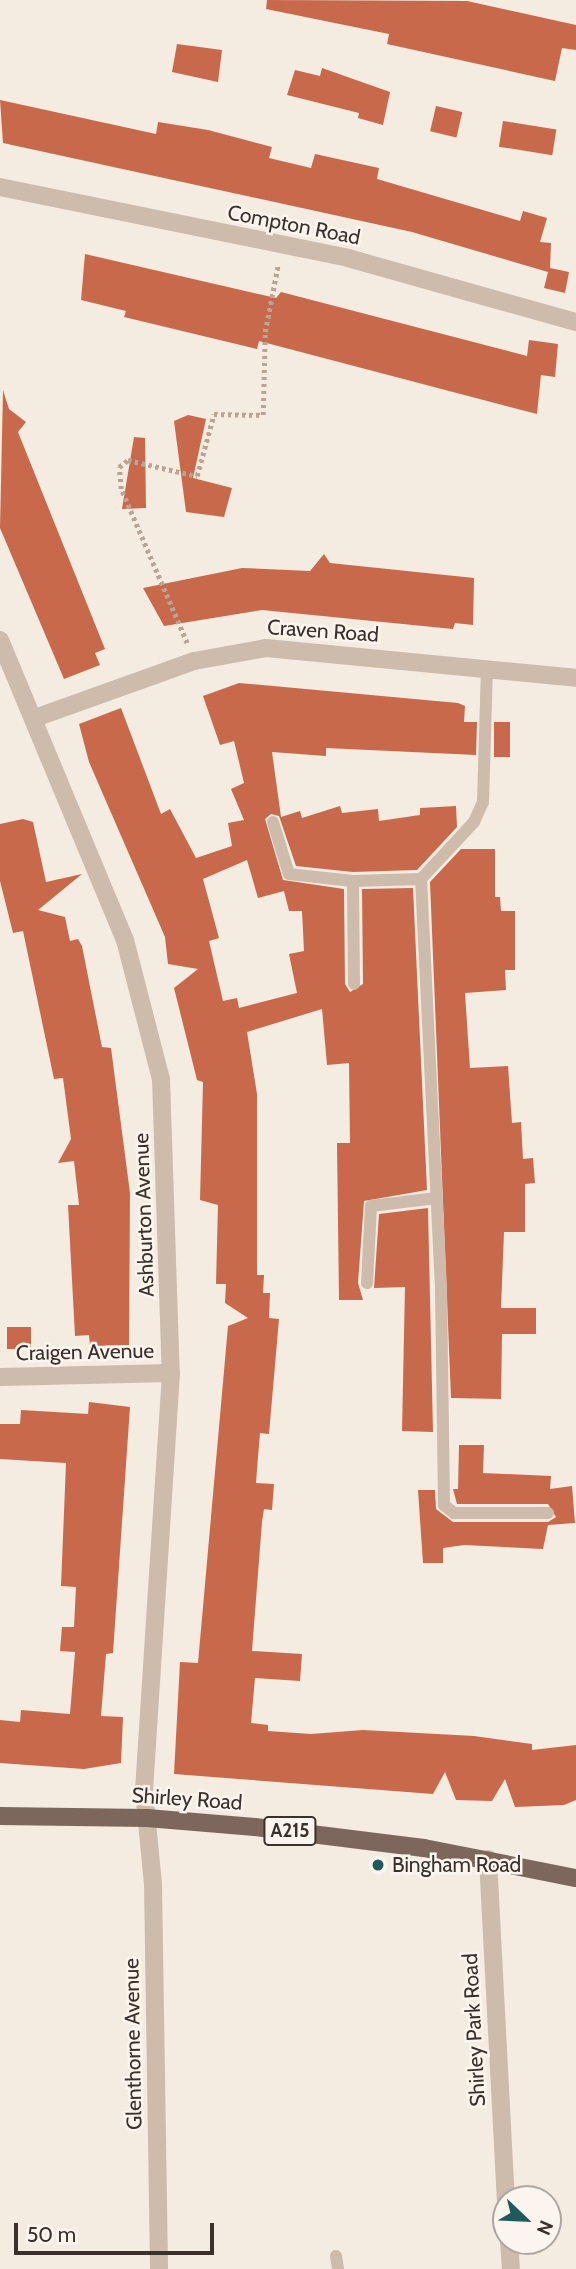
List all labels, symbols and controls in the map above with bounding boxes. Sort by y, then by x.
street label: Compton Road [225,200,363,250]
street label: Craven Road [266,615,380,647]
street label: Ashburton Avenue [129,1133,159,1297]
street label: Craigen Avenue [16,1338,154,1366]
street label: Shirley Road [131,1783,243,1815]
road number: A215 [262,1815,318,1846]
place label: Bingham Road [392,1852,521,1878]
marker: Bingham Road [370,1857,386,1873]
street label: Shirley Park Road [457,1953,491,2107]
street label: Glenthorne Avenue [119,1958,147,2130]
north arrow [492,2185,562,2255]
scale bar [18,2210,217,2254]
text: N [532,2217,558,2238]
text: 50 m [27,2222,76,2247]

